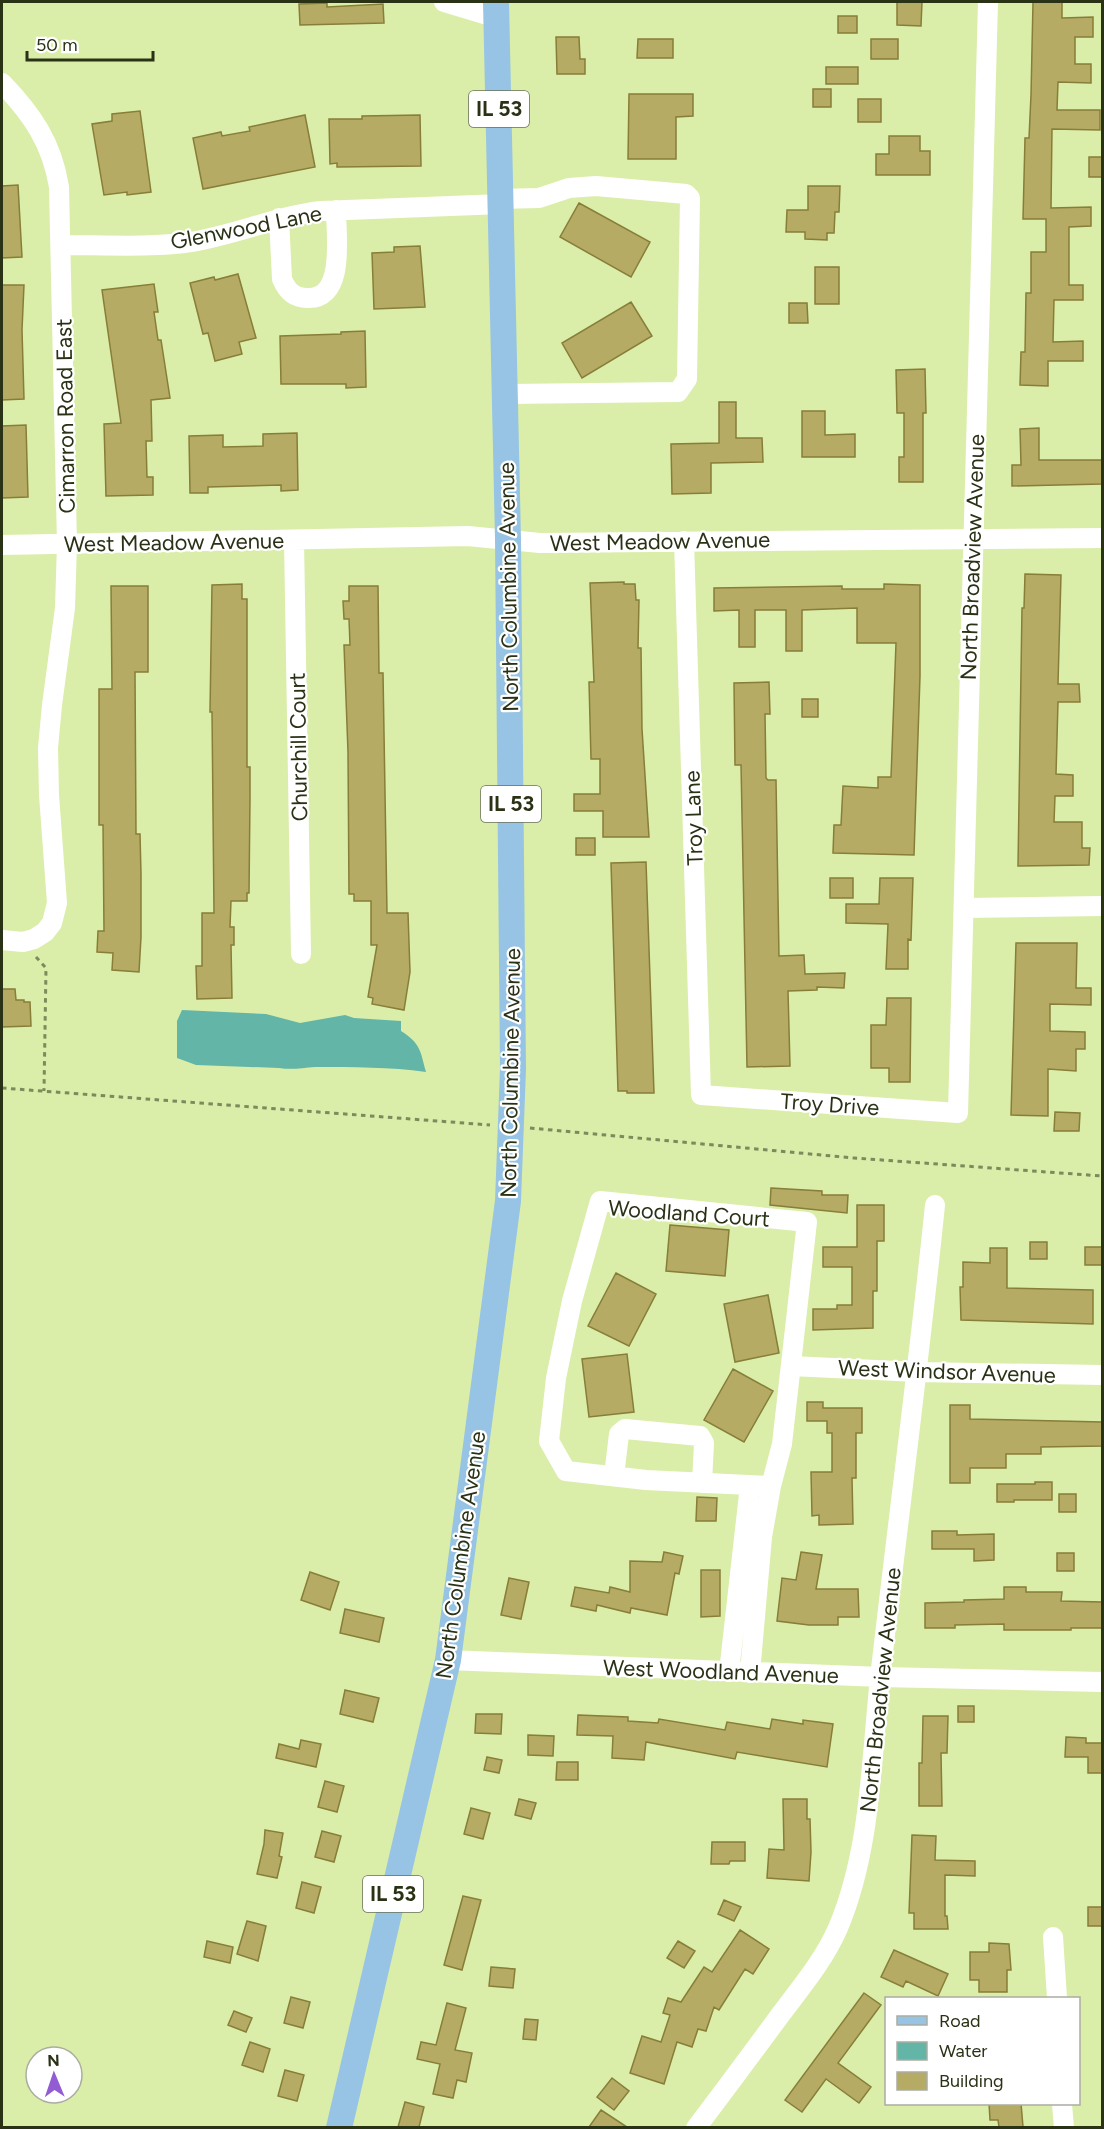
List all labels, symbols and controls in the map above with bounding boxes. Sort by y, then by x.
scale bar [27,24,153,62]
text: 50 m [36,34,78,56]
road number: IL 53 [469,91,529,127]
street label: Glenwood Lane [168,200,324,255]
street label: Cimarron Road East [50,318,81,514]
street label: North Broadview Avenue [955,433,990,681]
street label: North Columbine Avenue [493,462,524,712]
street label: West Meadow Avenue [550,526,770,557]
street label: West Meadow Avenue [64,527,284,558]
street label: Churchill Court [284,672,313,822]
street label: Troy Lane [678,770,709,866]
road number: IL 53 [481,786,541,822]
street label: North Columbine Avenue [495,948,526,1198]
street label: Troy Drive [780,1088,880,1121]
street label: Woodland Court [607,1194,771,1233]
street label: West Windsor Avenue [838,1354,1056,1389]
street label: North Columbine Avenue [430,1429,491,1681]
street label: North Broadview Avenue [854,1566,907,1814]
street label: West Woodland Avenue [603,1654,839,1689]
road number: IL 53 [363,1876,423,1912]
legend [885,1997,1080,2105]
text: Road [939,2010,980,2032]
text: Water [939,2040,987,2062]
north arrow [24,2045,84,2105]
text: N [47,2051,60,2070]
text: Building [939,2070,1004,2092]

